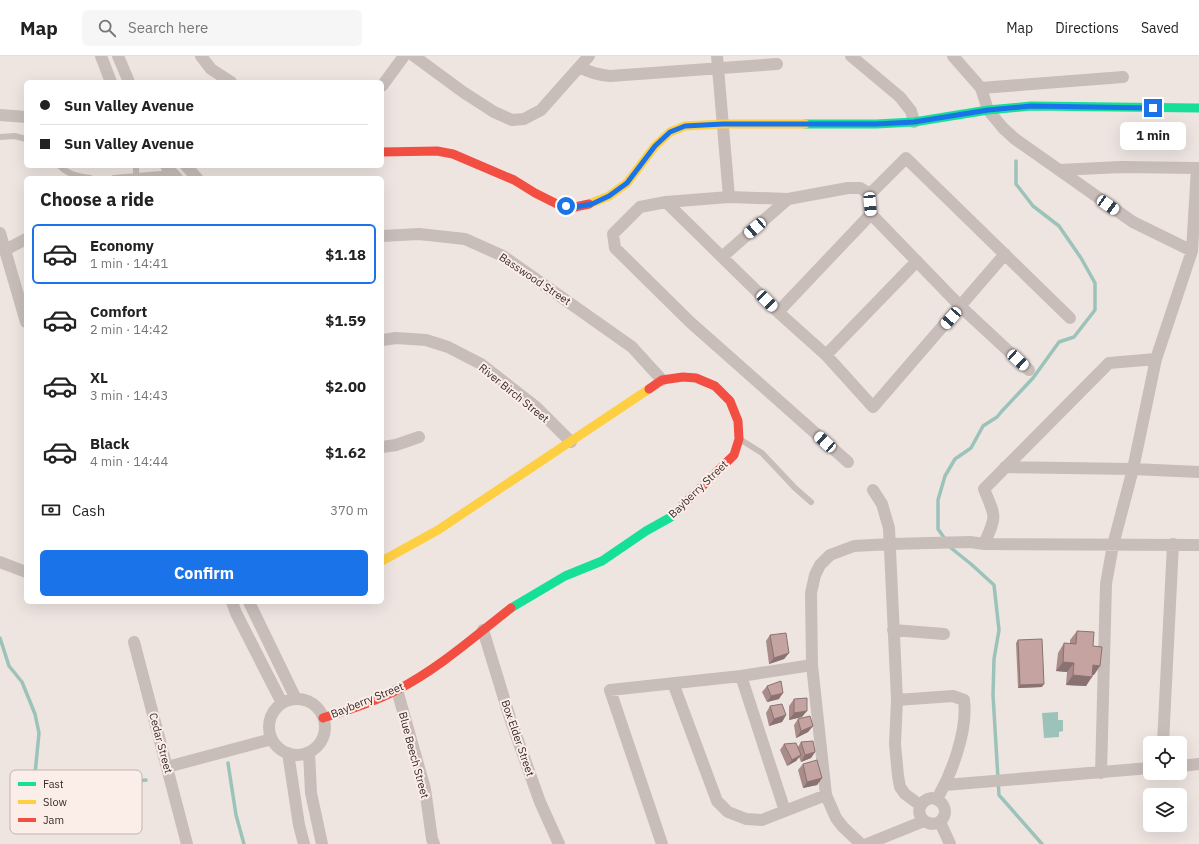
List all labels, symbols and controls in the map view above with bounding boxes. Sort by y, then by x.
search box [82,10,362,46]
text: Map [20,16,58,40]
icon: search [96,17,118,39]
text: Search here [128,18,208,37]
text: Map [1006,19,1033,37]
text: Directions [1055,19,1119,37]
text: Saved [1141,19,1179,37]
text: Sun Valley Avenue [64,96,194,115]
route end [1144,99,1162,117]
callout: 1 min [1120,122,1186,150]
text: 1 min [1136,127,1170,144]
text: Sun Valley Avenue [64,134,194,153]
text: Choose a ride [40,188,154,211]
car [863,192,877,216]
car [1095,193,1121,217]
route start [557,197,575,215]
car [742,216,768,240]
icon: car [42,236,78,272]
text: Economy [90,236,154,255]
text: $1.18 [325,245,366,264]
street label: Basswood Street [496,250,574,308]
text: 1 min · 14:41 [90,255,168,272]
car [754,288,780,314]
icon: car [42,302,78,338]
text: Comfort [90,302,147,321]
car [939,305,963,331]
text: $1.59 [325,311,366,330]
text: 2 min · 14:42 [90,321,168,338]
car [1005,347,1031,373]
street label: River Birch Street [476,360,552,426]
icon: car [42,368,78,404]
text: XL [90,368,108,387]
text: $2.00 [325,377,366,396]
text: 3 min · 14:43 [90,387,168,404]
car [812,430,838,454]
icon: car [42,434,78,470]
text: Black [90,434,130,453]
text: $1.62 [325,443,366,462]
text: 4 min · 14:44 [90,453,168,470]
street label: Bayberry Street [665,457,731,521]
icon: cash [40,499,62,521]
text: Cash [72,501,105,520]
text: 370 m [330,502,368,519]
button: Confirm [40,550,368,596]
street label: Bayberry Street [329,679,406,721]
street label: Box Elder Street [498,698,538,778]
street label: Blue Beech Street [396,710,432,800]
street label: Cedar Street [146,711,176,775]
map controls [1143,736,1187,832]
button: locate [1143,736,1187,780]
legend [10,770,142,834]
text: Fast [43,777,64,791]
button: layers [1143,788,1187,832]
text: Slow [43,795,67,809]
text: Jam [43,813,64,827]

